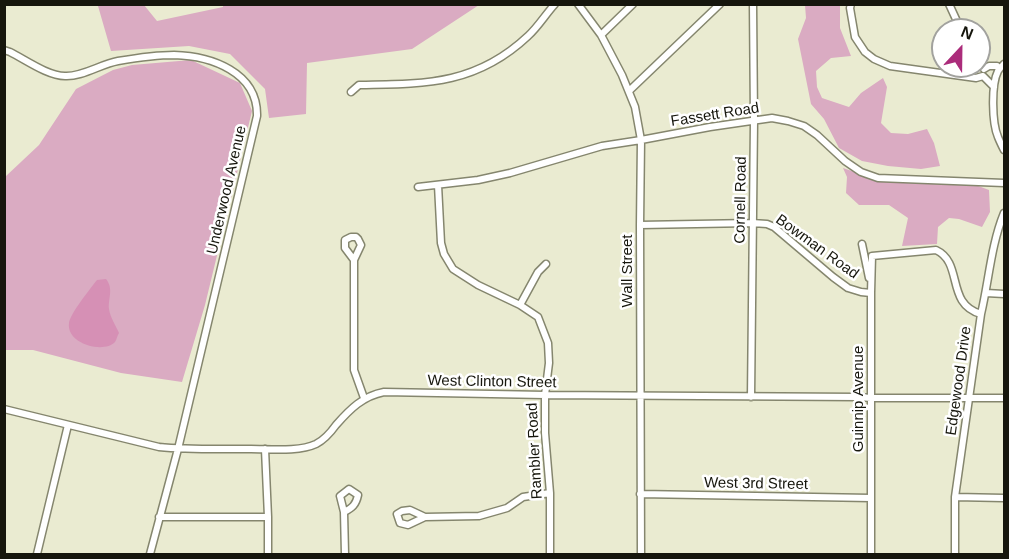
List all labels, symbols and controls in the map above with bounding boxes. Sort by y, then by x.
north arrow [931,18,991,78]
text: N [959,23,976,43]
street label: Fassett Road [670,99,760,131]
street label: Underwood Avenue [203,124,251,256]
street label: Cornell Road [731,156,751,244]
street label: Bowman Road [772,211,862,283]
street label: Wall Street [619,235,637,307]
street label: Edgewood Drive [942,325,976,437]
street label: Guinnip Avenue [850,346,868,452]
street label: West Clinton Street [427,372,557,392]
street label: Rambler Road [523,402,547,500]
street label: West 3rd Street [704,474,808,494]

